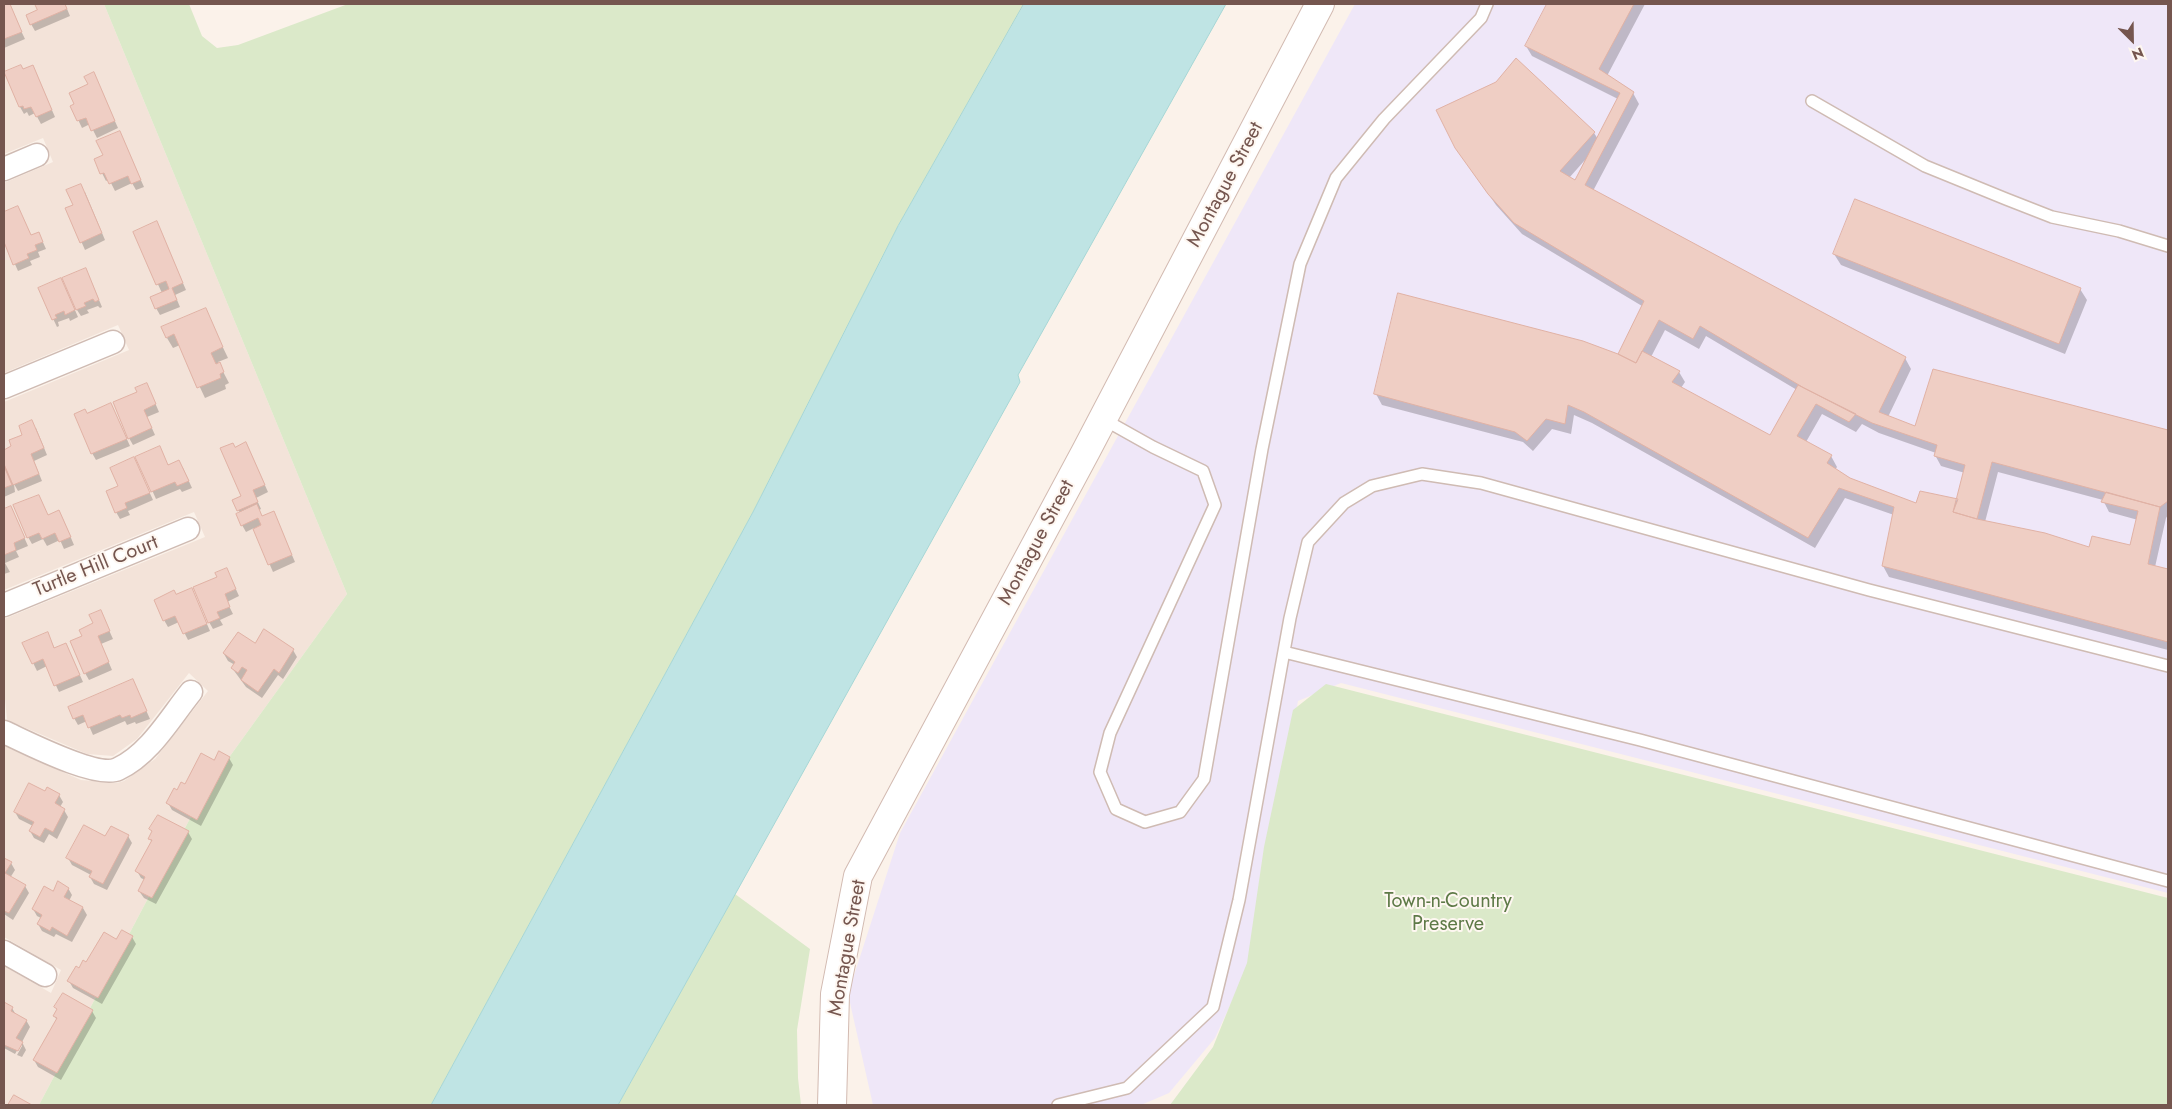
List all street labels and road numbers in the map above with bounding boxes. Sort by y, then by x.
street label: Montague Street [1183,118,1269,252]
street label: Montague Street [994,476,1080,610]
street label: Turtle Hill Court [30,531,162,603]
street label: Montague Street [824,878,872,1018]

